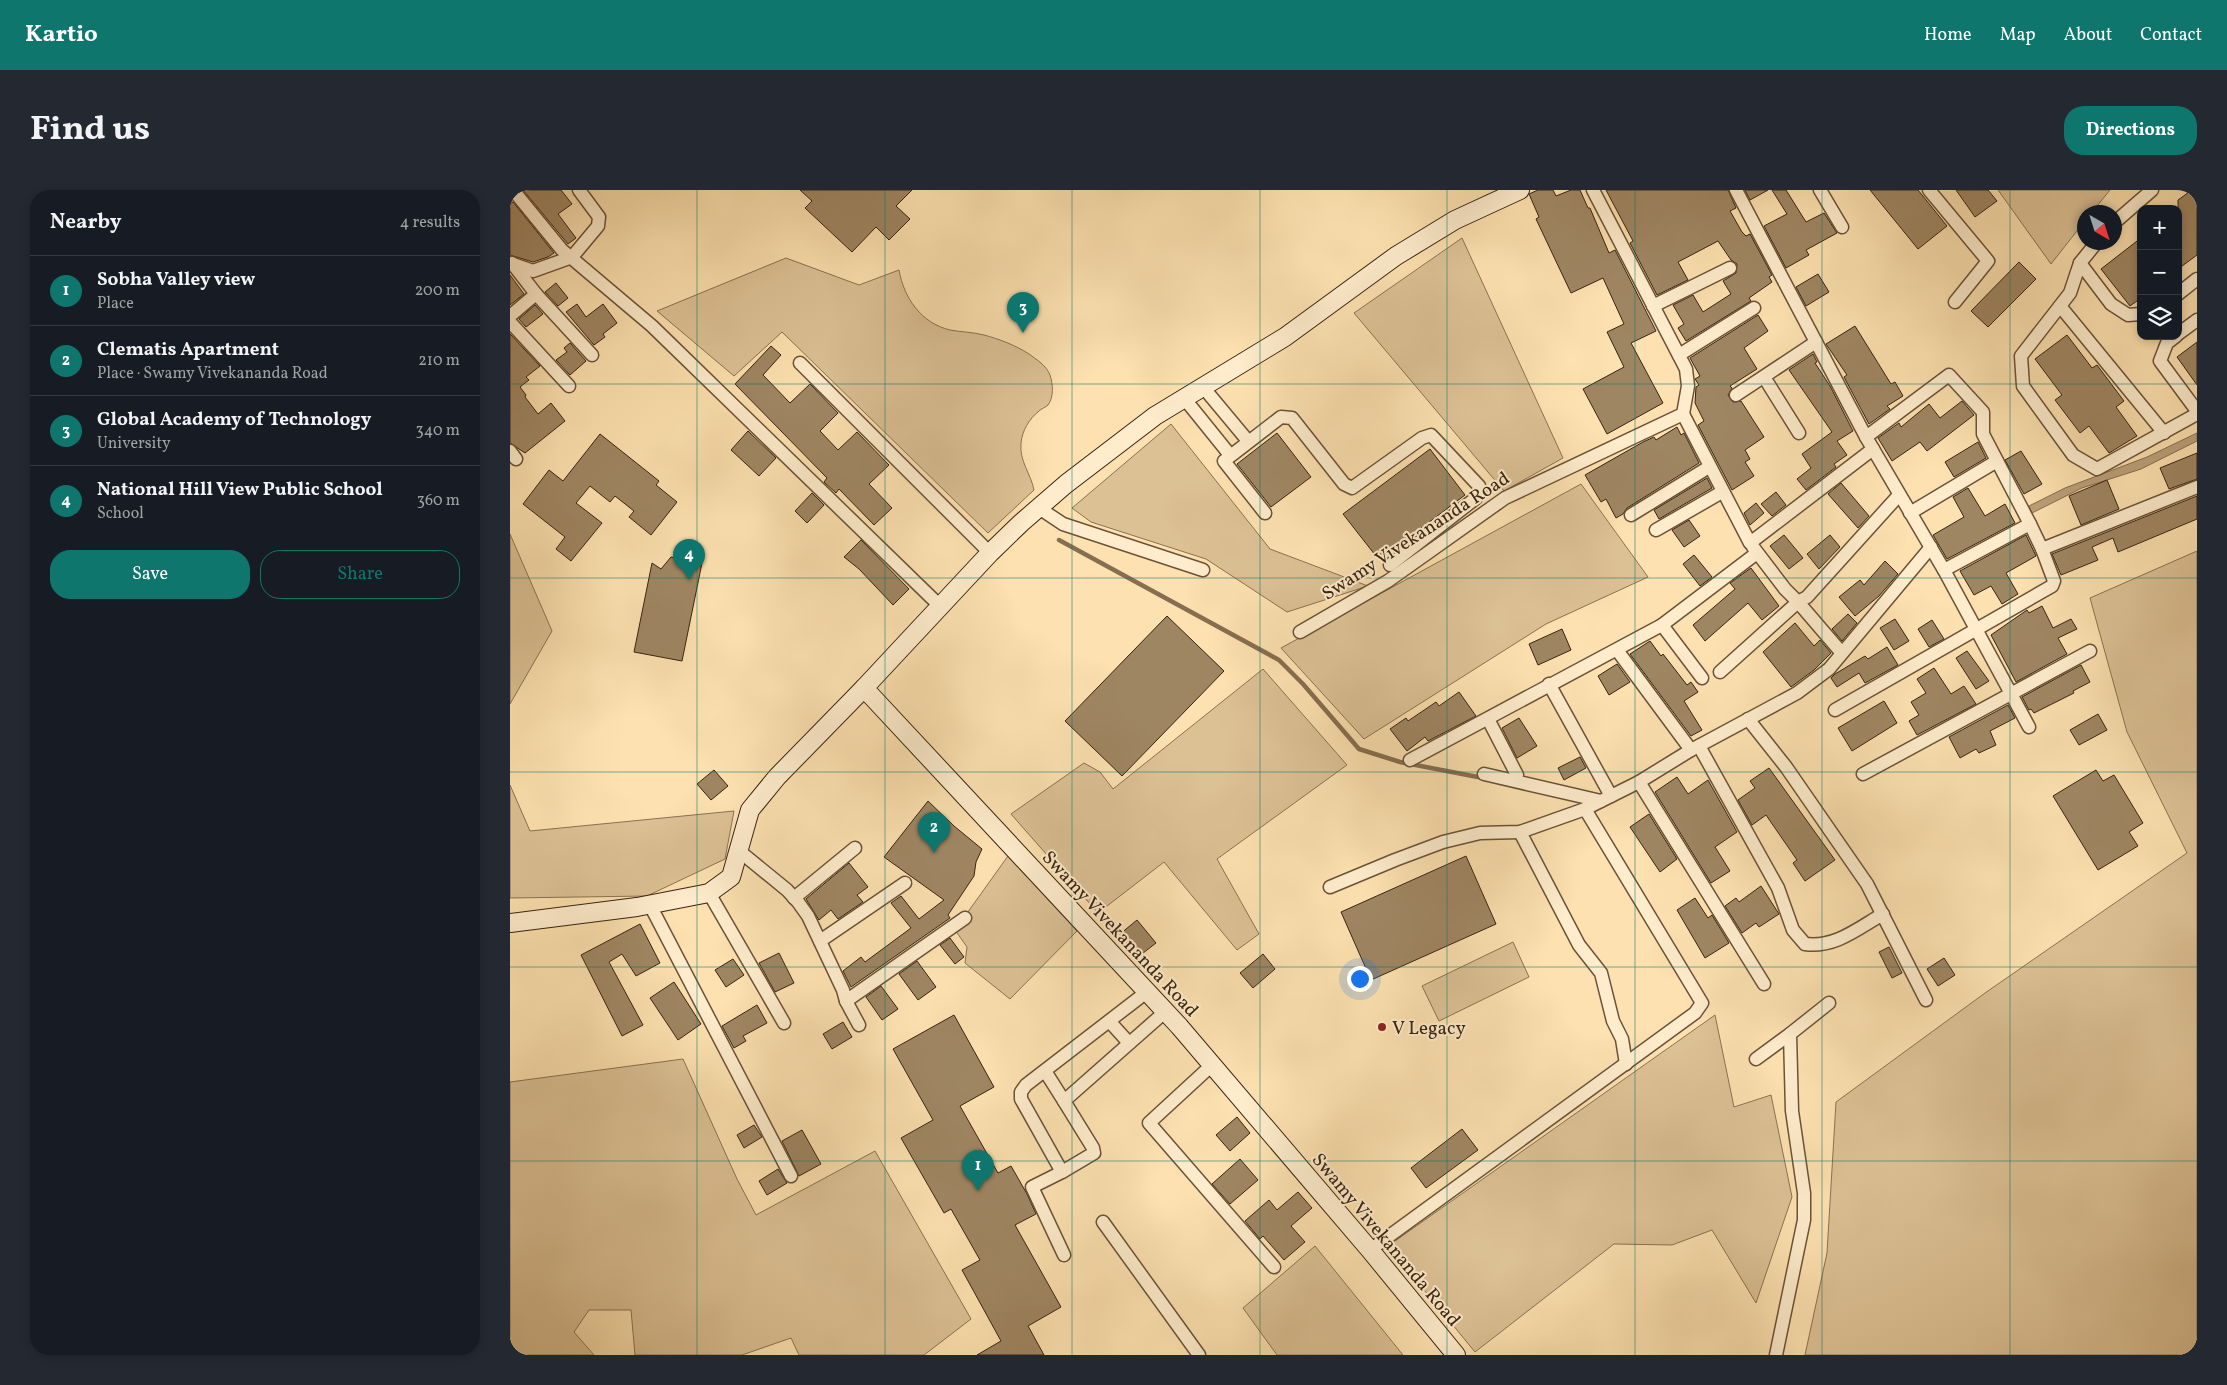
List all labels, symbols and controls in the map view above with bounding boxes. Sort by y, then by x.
text: Kartio [25,18,98,52]
text: Home [1924,23,1972,48]
text: Map [2000,23,2036,48]
text: About [2064,23,2112,48]
text: Contact [2140,23,2202,48]
text: Find us [30,106,150,154]
button: Directions [2064,106,2197,155]
north arrow [2077,205,2122,250]
map controls [2137,205,2182,340]
button: + [2137,205,2182,250]
text: Nearby [50,208,121,237]
text: 4 results [400,212,460,234]
button: − [2137,250,2182,295]
text: Sobha Valley view [97,267,255,293]
text: 1 [63,280,69,302]
text: 200 m [415,280,460,302]
pin: 3 [1007,292,1039,333]
text: Place [97,293,134,315]
button: layers [2137,295,2182,340]
text: Clematis Apartment [97,337,279,363]
text: 2 [62,350,70,372]
text: 210 m [418,350,460,372]
text: Place · Swamy Vivekananda Road [97,363,328,385]
text: Global Academy of Technology [97,407,371,433]
text: 3 [62,420,70,442]
text: 340 m [416,420,460,442]
text: University [97,433,171,455]
street label: Swamy Vivekananda Road [1317,466,1515,607]
text: National Hill View Public School [97,477,383,503]
text: 4 [61,490,71,512]
text: 360 m [417,490,460,512]
text: School [97,503,144,525]
pin: 4 [673,539,705,580]
button: Save [50,550,250,599]
button: Share [260,550,460,599]
pin: 2 [918,812,950,853]
street label: Swamy Vivekananda Road [1035,845,1204,1023]
your location [1347,966,1373,992]
place label: V Legacy [1392,1016,1466,1042]
marker: V Legacy [1376,1021,1388,1033]
street label: Swamy Vivekananda Road [1305,1148,1466,1333]
pin: 1 [962,1150,994,1191]

